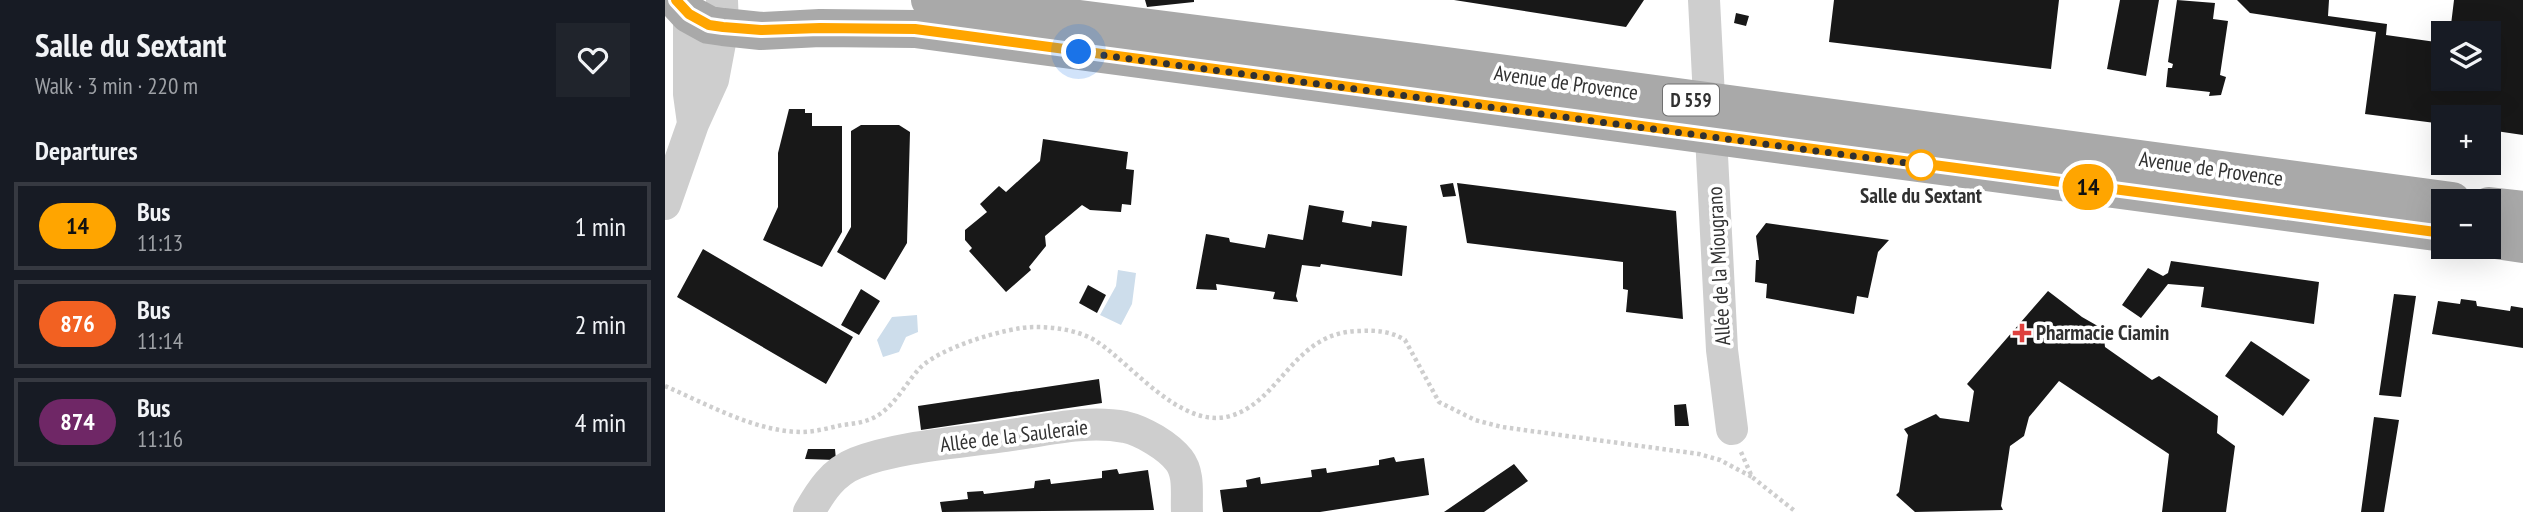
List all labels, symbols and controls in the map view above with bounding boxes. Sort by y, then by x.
map controls [2431,21,2501,259]
button: layers [2431,21,2501,91]
text: Salle du Sextant [35,23,226,66]
button: heart [556,23,630,97]
your location [1061,34,1096,69]
street label: Avenue de Provence [1492,59,1640,106]
text: Walk · 3 min · 220 m [35,71,198,100]
road number: D 559 [1663,85,1719,116]
button: + [2431,105,2501,175]
text: Departures [35,134,138,167]
street label: Avenue de Provence [2137,145,2285,192]
marker: Salle du Sextant [1906,150,1936,180]
line badge: 14 [2057,164,2119,210]
text: 14 [2077,171,2099,202]
place label: Salle du Sextant [1860,182,1982,209]
street label: Allée de la Miougrano [1701,186,1736,346]
button: − [2431,189,2501,259]
text: Bus [137,195,170,228]
text: 14 [66,210,89,241]
text: 1 min [575,210,626,243]
text: 11:13 [137,228,183,257]
text: Bus [137,293,170,326]
text: 876 [60,308,95,339]
text: 2 min [575,308,626,341]
place label: Pharmacie Ciamin [2036,319,2169,346]
marker: Pharmacie Ciamin [2014,325,2030,341]
text: 11:14 [137,326,183,355]
text: Bus [137,391,170,424]
text: 874 [60,406,95,437]
text: 4 min [575,406,626,439]
street label: Allée de la Sauleraie [938,413,1089,458]
text: 11:16 [137,424,183,453]

